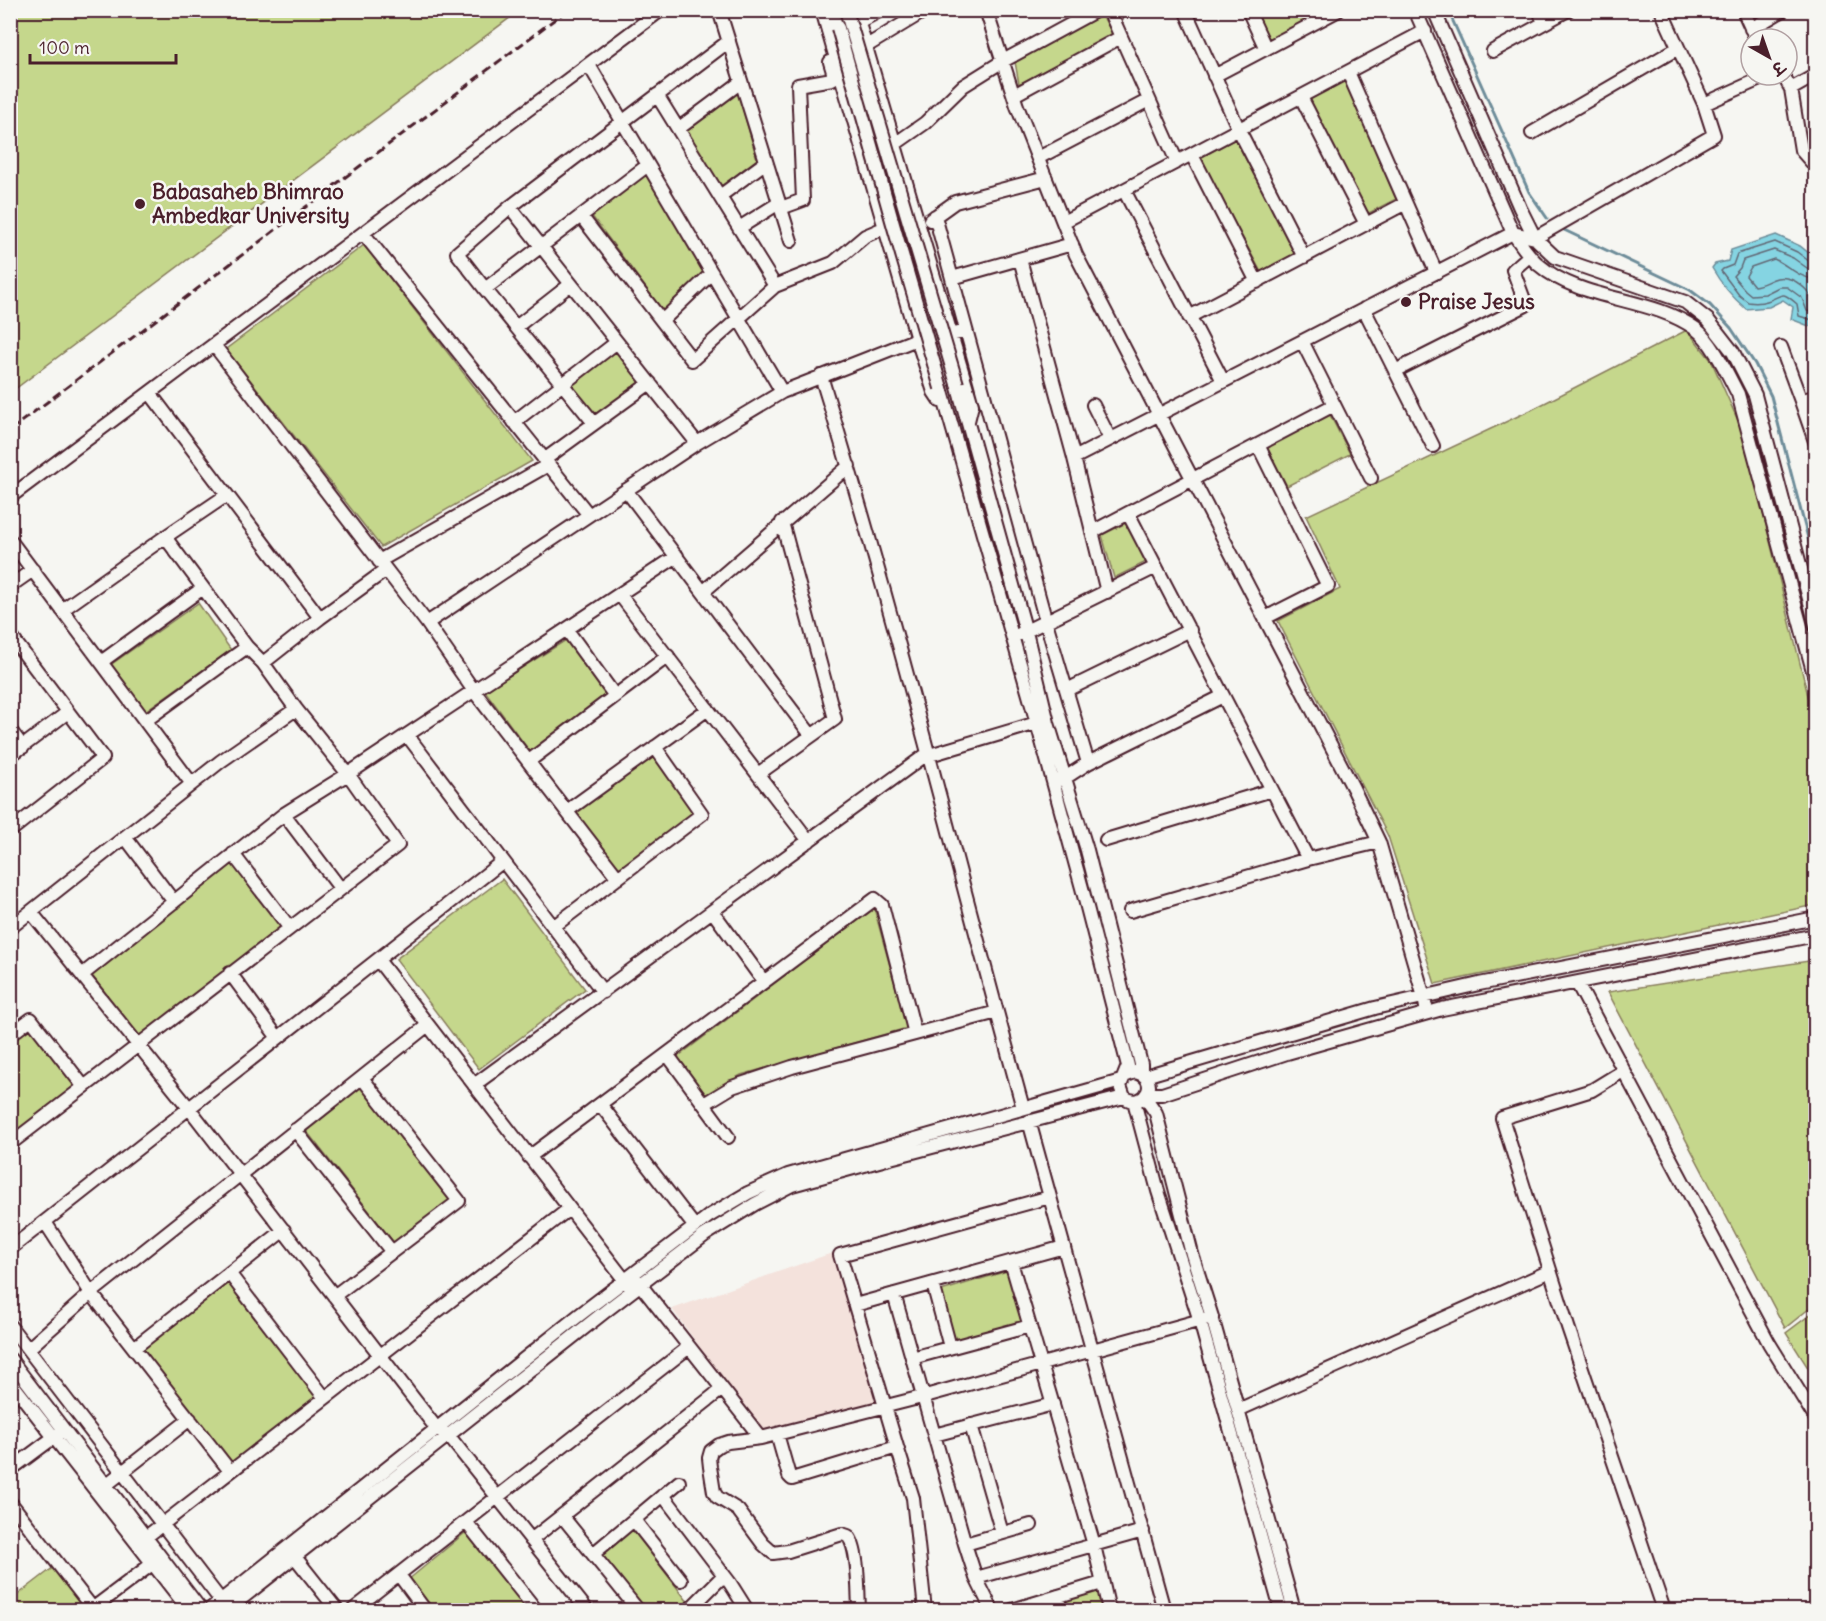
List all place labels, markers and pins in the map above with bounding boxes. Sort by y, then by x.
place label: Babasaheb Bhimrao Ambedkar University [152,178,350,229]
marker: Babasaheb Bhimrao Ambedkar University [133,197,147,211]
place label: Praise Jesus [1418,288,1535,315]
marker: Praise Jesus [1399,295,1413,309]

